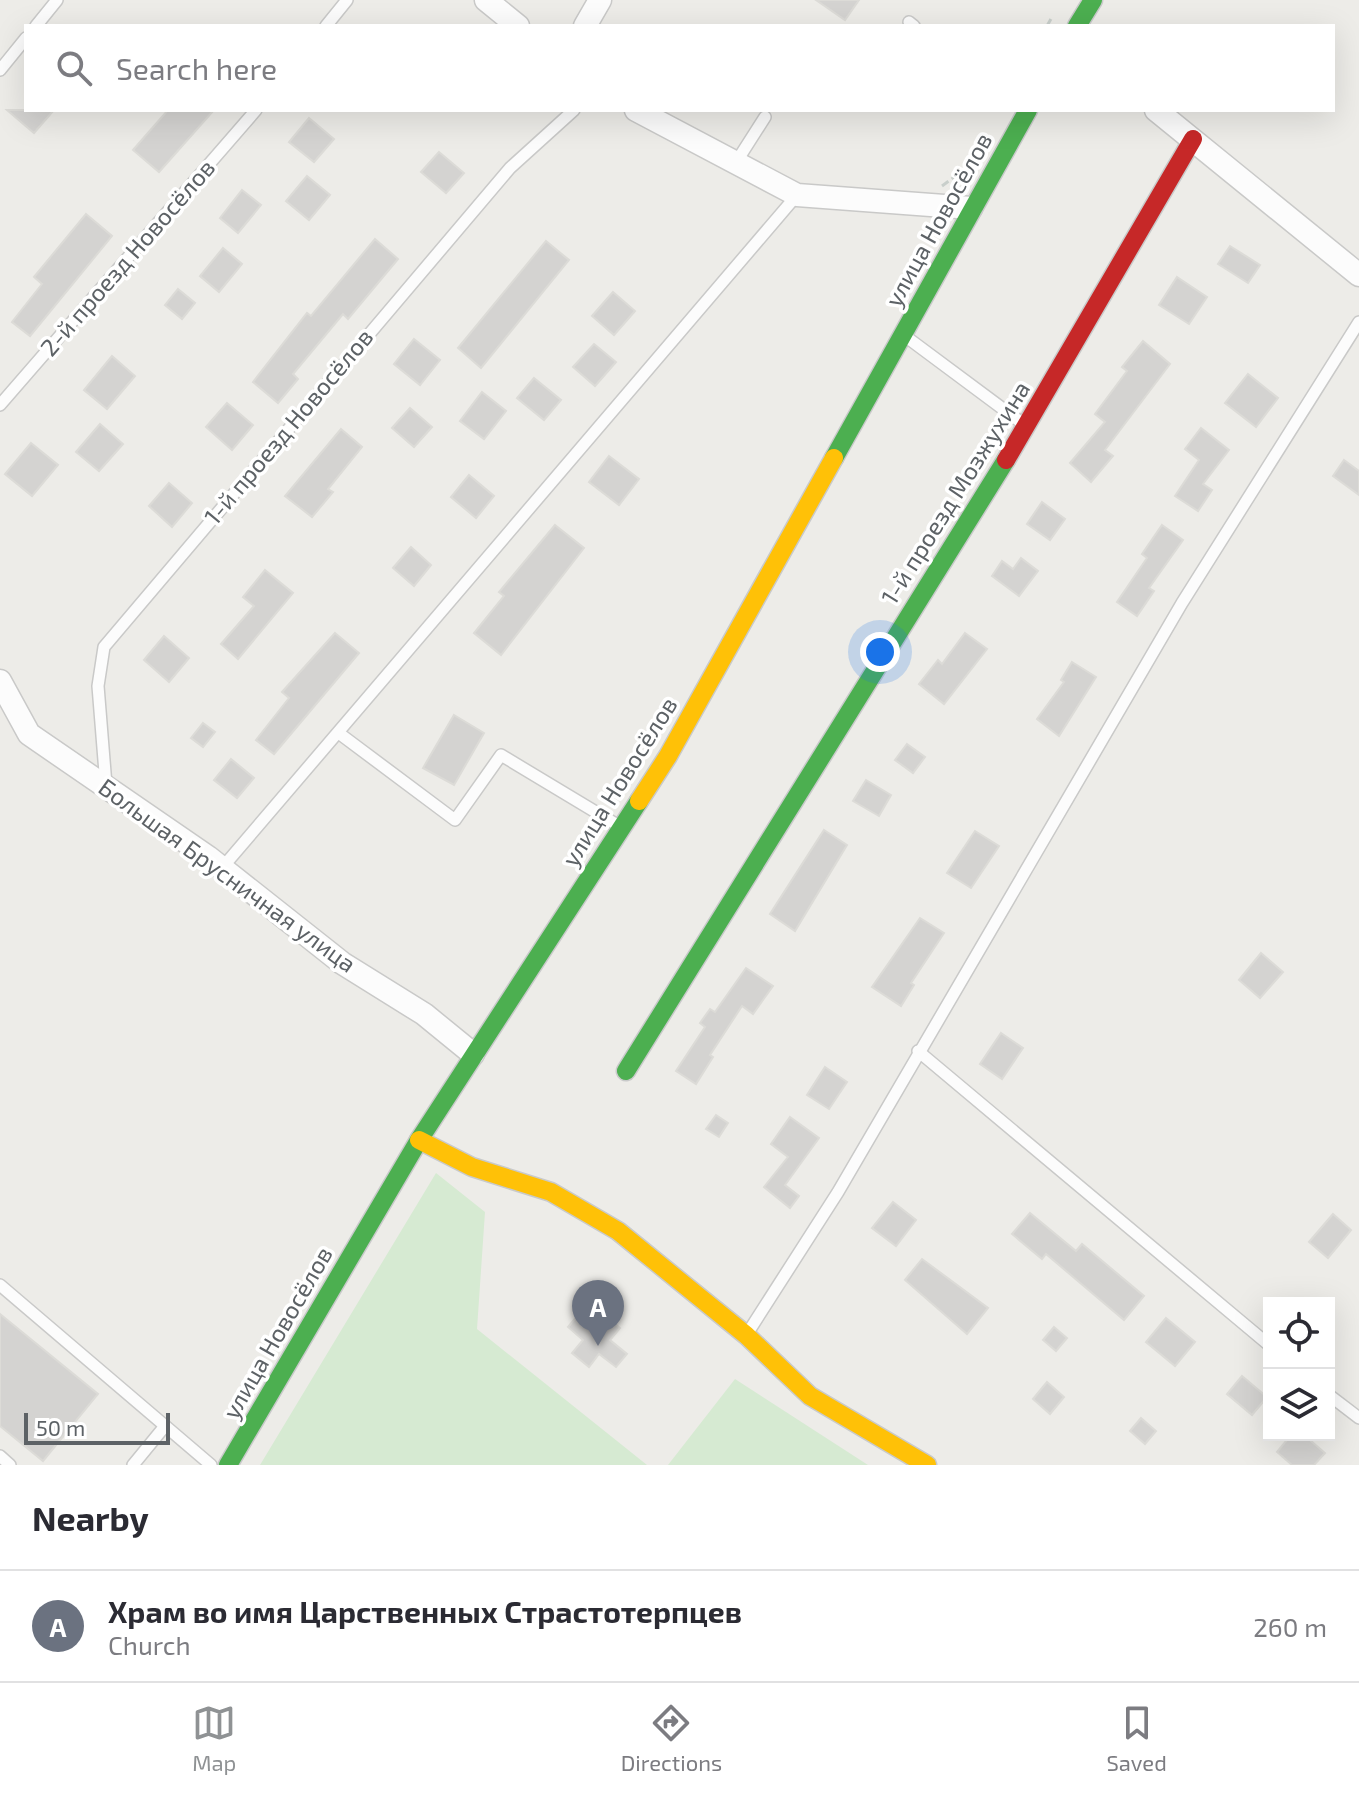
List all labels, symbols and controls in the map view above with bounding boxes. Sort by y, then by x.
search box [24,24,1335,112]
icon: search [52,46,96,90]
text: Search here [116,50,277,86]
street label: улица Новосёлов [878,127,998,312]
street label: 2-й проезд Новосёлов [34,153,220,361]
street label: 1-й проезд Новосёлов [197,322,378,530]
street label: 1-й проезд Мозжухина [874,375,1036,610]
your location [860,632,900,672]
street label: улица Новосёлов [555,691,683,872]
street label: Большая Брусничная улица [93,772,362,979]
street label: улица Новосёлов [216,1241,339,1424]
pin: A [572,1280,624,1346]
map controls [1263,1297,1335,1441]
button: locate [1263,1297,1335,1369]
button: layers [1263,1369,1335,1441]
scale bar [24,1409,170,1445]
text: 50 m [36,1414,85,1440]
text: Nearby [32,1497,149,1538]
text: Храм во имя Царственных Страстотерпцев [108,1593,742,1629]
text: A [50,1611,66,1642]
text: 260 m [1253,1611,1327,1642]
text: Church [108,1629,191,1660]
tab: Map [192,1701,236,1775]
tab: Directions [621,1701,722,1775]
tab: Saved [1106,1701,1167,1775]

